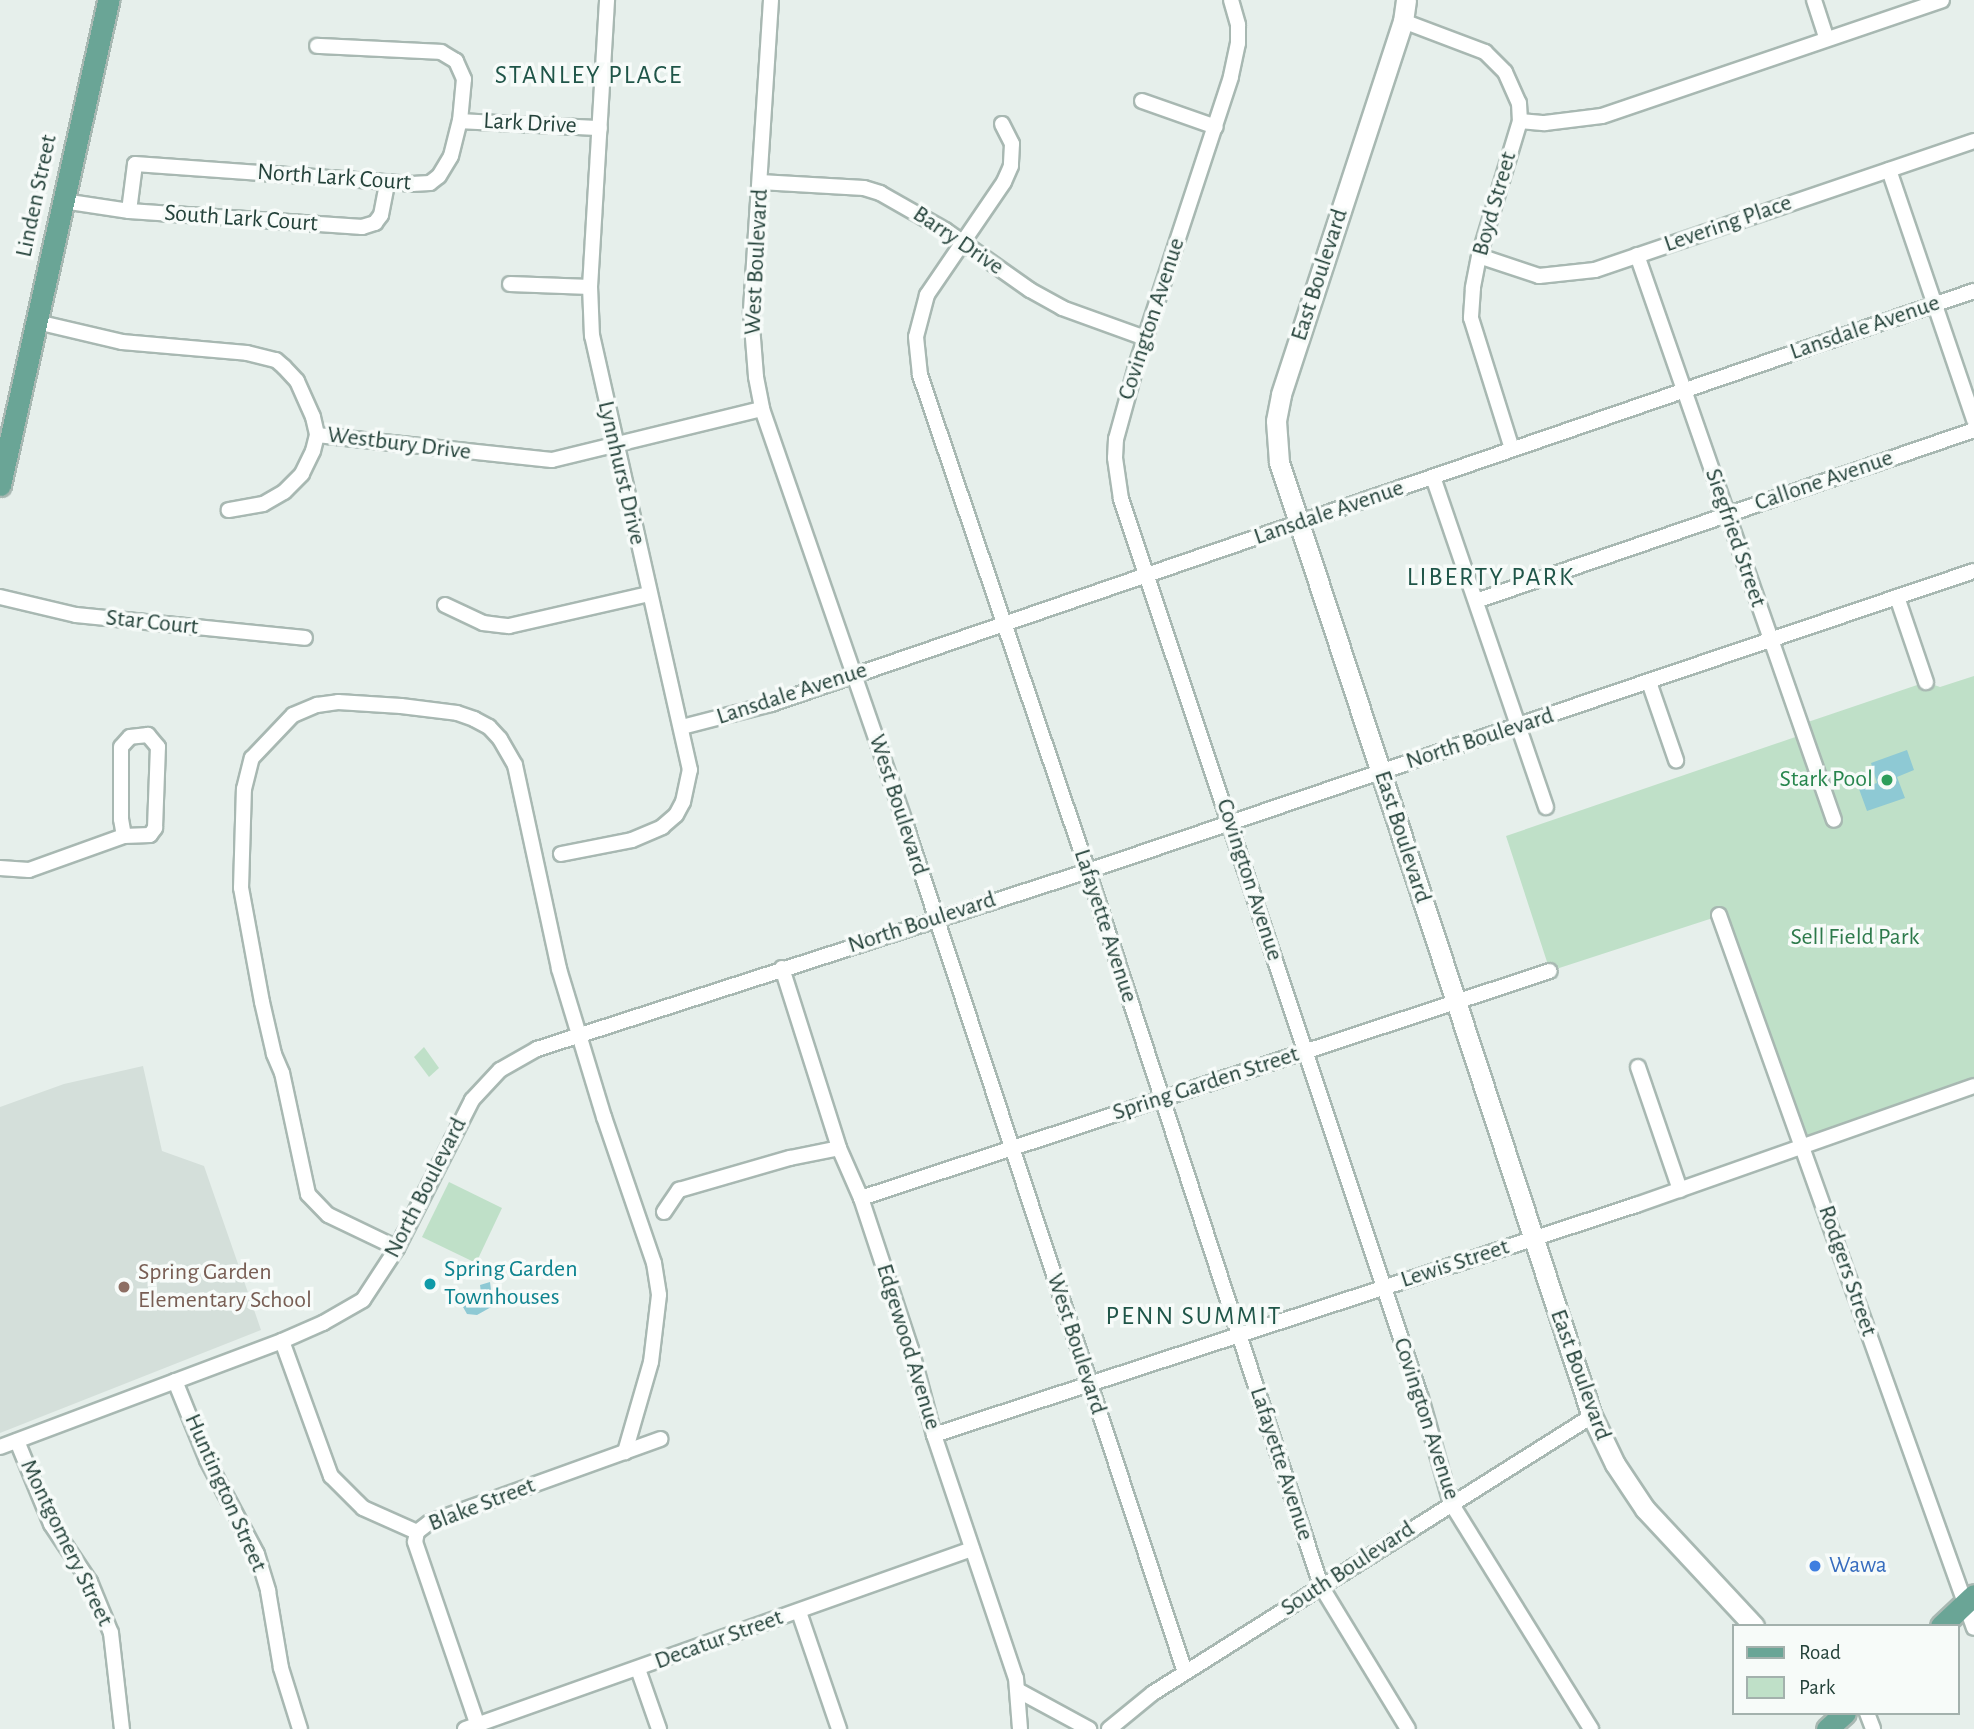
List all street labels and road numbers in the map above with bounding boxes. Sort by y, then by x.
street label: Lark Drive [483,107,577,141]
street label: Linden Street [10,132,64,260]
street label: Boyd Street [1466,149,1524,259]
street label: North Lark Court [256,158,412,198]
street label: West Boulevard [739,188,775,336]
street label: Levering Place [1660,189,1796,259]
street label: South Lark Court [163,199,319,239]
street label: Barry Drive [907,200,1009,282]
street label: East Boulevard [1285,205,1355,345]
street label: Covington Avenue [1112,234,1192,404]
street label: Lansdale Avenue [1786,289,1944,367]
street label: Lynnhurst Drive [590,398,652,548]
street label: Westbury Drive [326,421,472,467]
street label: Callone Avenue [1751,444,1897,518]
street label: Siegfried Street [1698,465,1772,611]
street label: Lansdale Avenue [1250,474,1408,552]
street label: Star Court [104,604,200,642]
street label: Lansdale Avenue [713,656,871,732]
street label: North Boulevard [1402,702,1558,776]
street label: West Boulevard [862,731,934,879]
street label: East Boulevard [1367,767,1437,907]
street label: Covington Avenue [1209,795,1289,965]
street label: Lafayette Avenue [1067,846,1143,1006]
street label: North Boulevard [844,886,1000,960]
street label: Spring Garden Street [1109,1040,1303,1128]
street label: North Boulevard [378,1113,474,1263]
street label: Rodgers Street [1811,1202,1883,1340]
street label: Lewis Street [1397,1233,1513,1295]
street label: Edgewood Avenue [869,1261,947,1433]
street label: West Boulevard [1040,1270,1112,1418]
street label: East Boulevard [1543,1306,1617,1444]
street label: Covington Avenue [1386,1334,1466,1504]
street label: Lafayette Avenue [1243,1384,1319,1544]
street label: Huntington Street [177,1410,273,1576]
street label: Montgomery Street [13,1455,119,1631]
street label: Blake Street [425,1471,539,1539]
street label: South Boulevard [1276,1515,1420,1623]
street label: Decatur Street [651,1603,787,1677]

